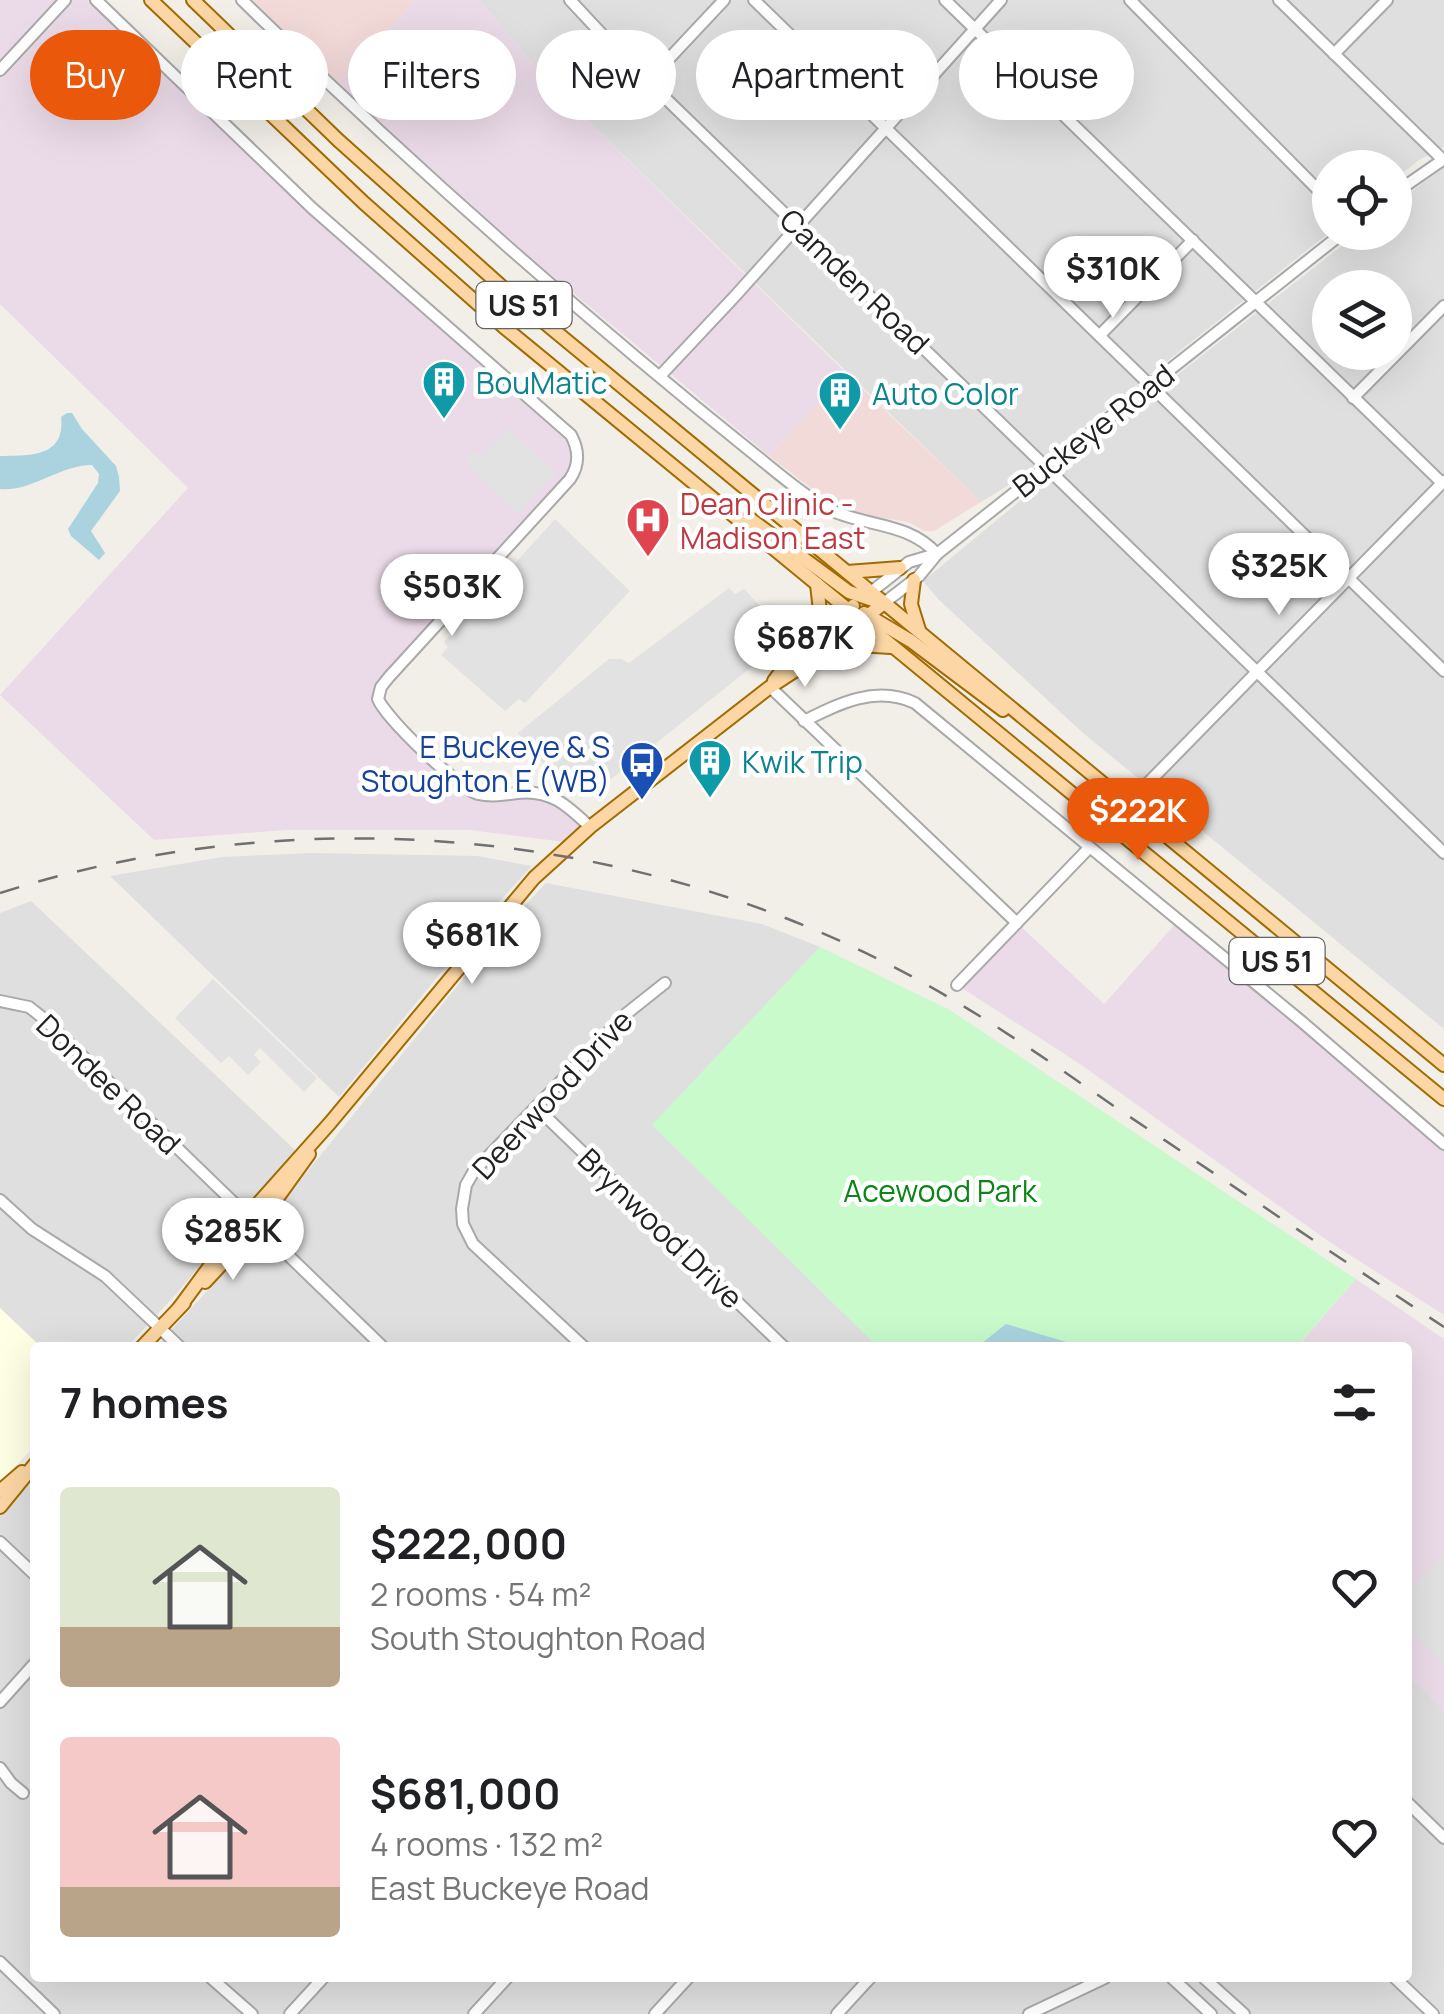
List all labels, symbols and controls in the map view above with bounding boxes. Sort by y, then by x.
chip: Buy [30,30,161,120]
chip: Rent [181,30,328,120]
chip: Filters [348,30,516,120]
chip: New [536,30,676,120]
chip: Apartment [696,30,939,120]
chip: House [959,30,1134,120]
map controls [1312,150,1412,370]
button: locate [1312,150,1412,250]
street label: Camden Road [771,199,939,363]
pin: $310K [1043,236,1183,321]
text: $310K [1066,246,1160,290]
button: layers [1312,270,1412,370]
road number: US 51 [476,282,572,328]
street label: Buckeye Road [1004,354,1182,506]
building icon: BouMatic [421,359,467,420]
place label: BouMatic [476,362,607,403]
building icon: Auto Color [817,370,863,431]
place label: Auto Color [872,373,1019,414]
place label: Dean Clinic - Madison East [680,483,866,558]
hospital icon: Dean Clinic - Madison East [625,497,671,558]
pin: $325K [1209,533,1349,618]
text: $325K [1230,543,1328,587]
pin: $503K [382,554,522,639]
text: $503K [402,564,502,608]
pin: $687K [735,605,875,690]
text: $687K [756,615,854,659]
place label: E Buckeye & S Stoughton E (WB) [361,726,610,801]
building icon: Kwik Trip [687,738,733,799]
bus stop icon: E Buckeye & S Stoughton E (WB) [619,740,665,801]
place label: Kwik Trip [742,741,863,782]
pin: $222K [1068,778,1208,863]
text: $222K [1089,788,1187,832]
pin: $681K [402,902,542,987]
text: $681K [425,912,519,956]
road number: US 51 [1230,938,1324,984]
street label: Deerwood Drive [463,1000,641,1188]
street label: Dondee Road [28,1005,190,1163]
street label: Brynwood Drive [570,1139,752,1317]
park label: Acewood Park [843,1170,1038,1211]
pin: $285K [163,1198,303,1283]
text: $285K [184,1208,282,1252]
text: 7 homes [60,1373,228,1431]
icon: filters [1327,1375,1382,1430]
text: $222,000 [370,1514,567,1572]
icon: home [140,1527,260,1647]
icon: heart [1327,1560,1382,1615]
text: 2 rooms · 54 m² [370,1572,591,1616]
text: South Stoughton Road [370,1616,706,1660]
text: $681,000 [370,1764,561,1822]
icon: home [140,1777,260,1897]
icon: heart [1327,1810,1382,1865]
text: 4 rooms · 132 m² [370,1822,603,1866]
text: East Buckeye Road [370,1866,650,1910]

